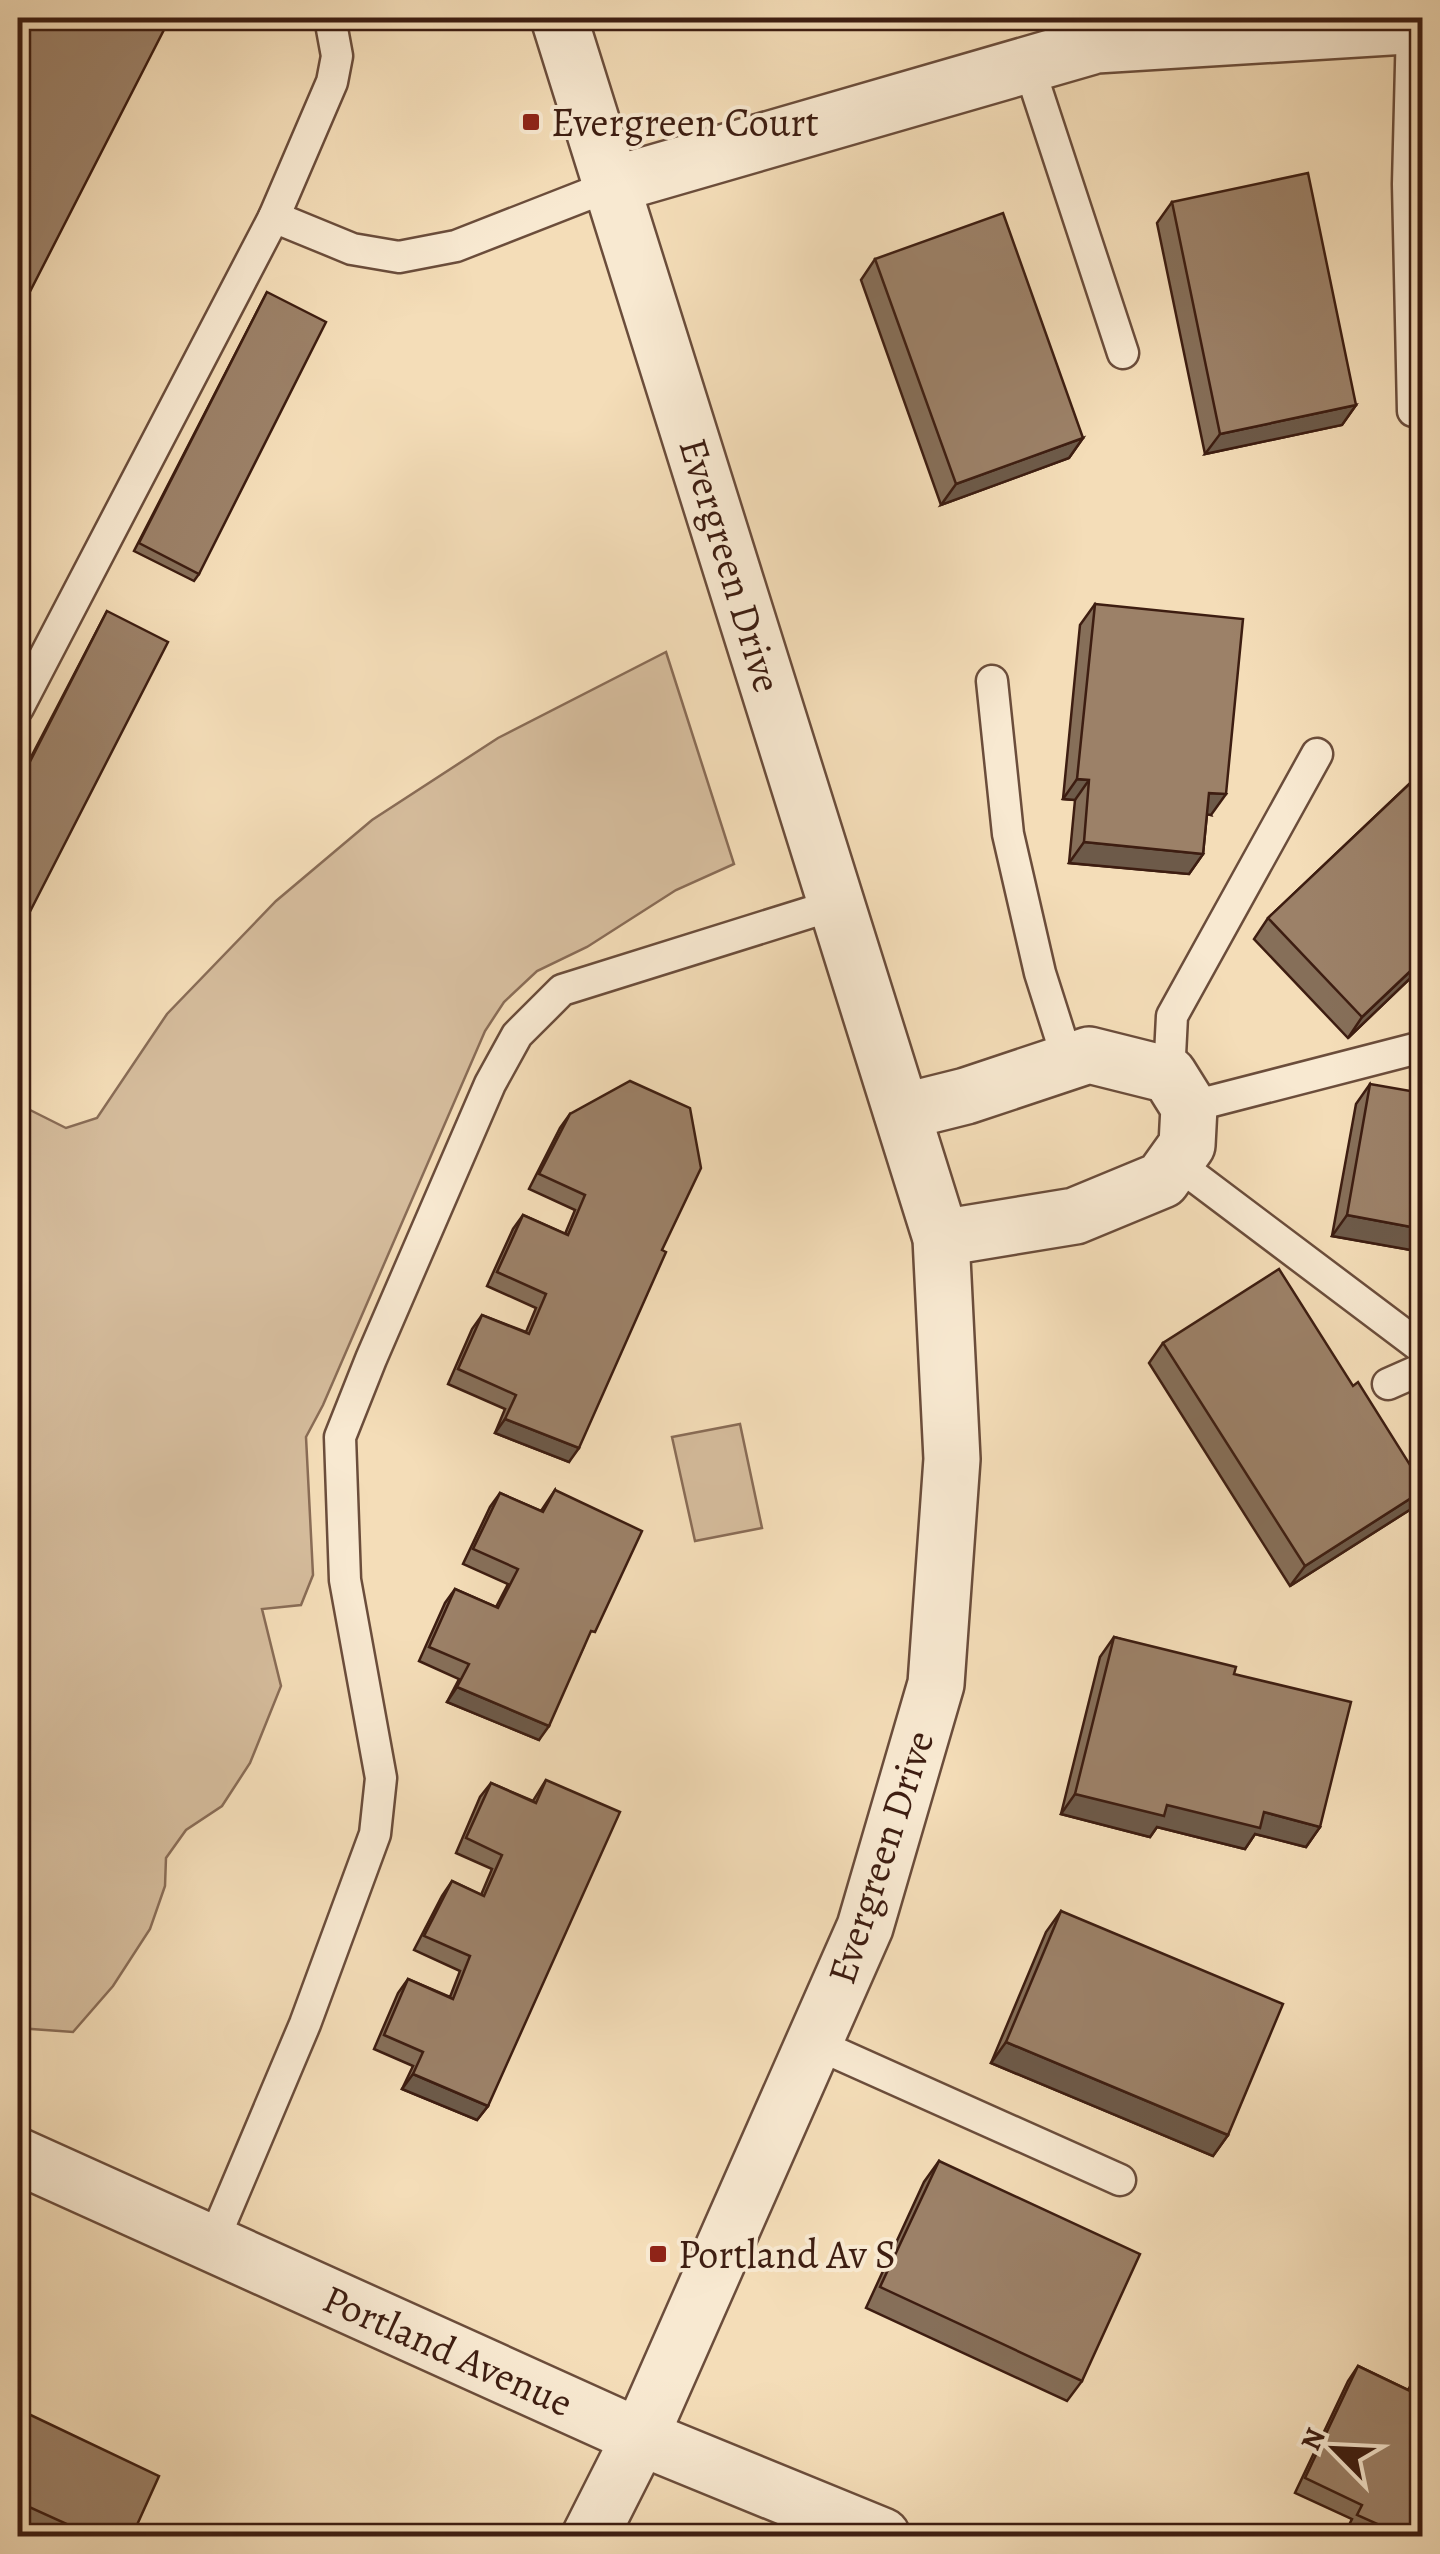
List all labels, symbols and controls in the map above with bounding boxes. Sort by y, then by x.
place label: Evergreen Court [551,95,819,150]
marker: Evergreen Court [520,111,542,133]
street label: Evergreen Drive [666,431,795,699]
street label: Evergreen Drive [814,1723,947,1991]
place label: Portland Av S [678,2227,896,2282]
marker: Portland Av S [647,2243,669,2265]
street label: Portland Avenue [314,2271,581,2430]
north arrow [1285,2399,1385,2499]
text: N [1292,2422,1335,2456]

